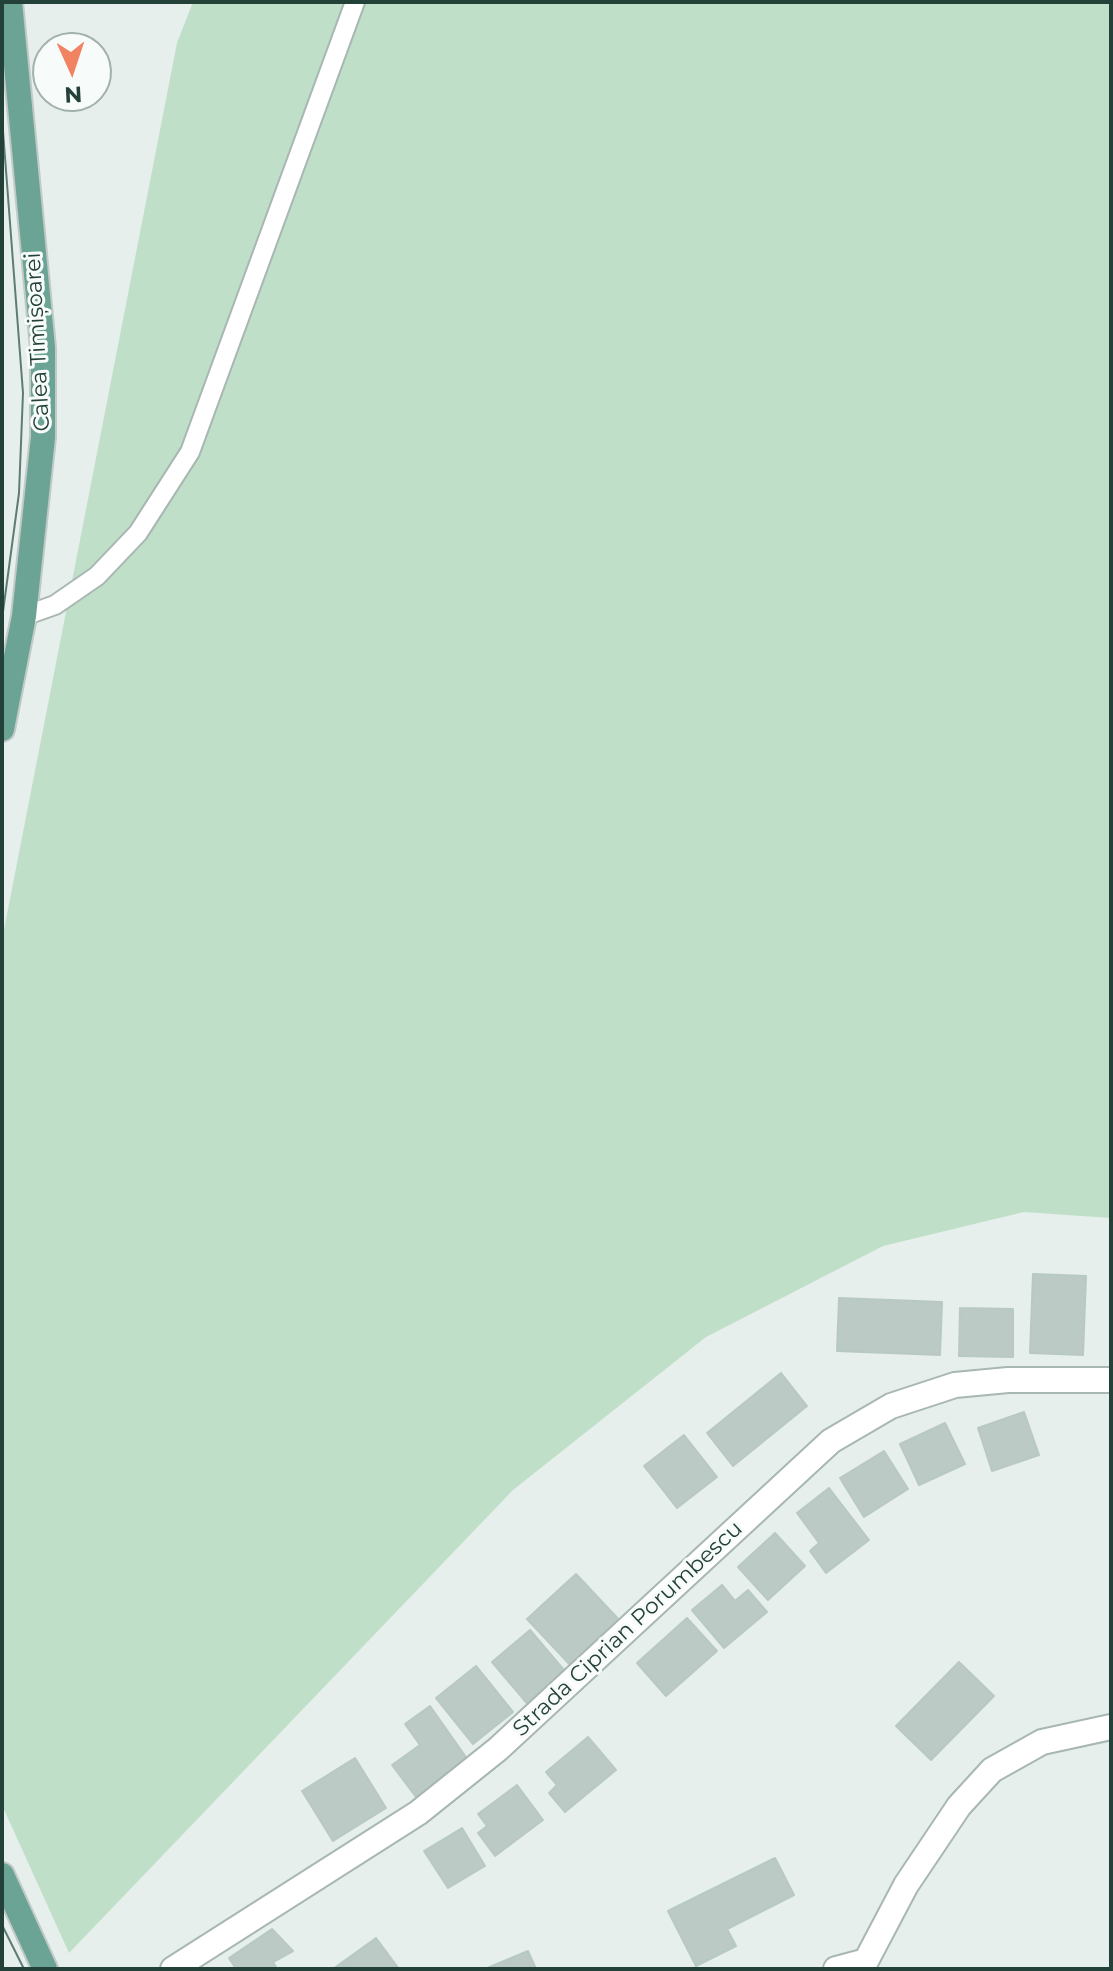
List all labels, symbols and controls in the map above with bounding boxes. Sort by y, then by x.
north arrow [32,32,112,112]
text: N [64,81,83,108]
street label: Calea Timișoarei [20,252,56,432]
street label: Strada Ciprian Porumbescu [508,1516,748,1742]

